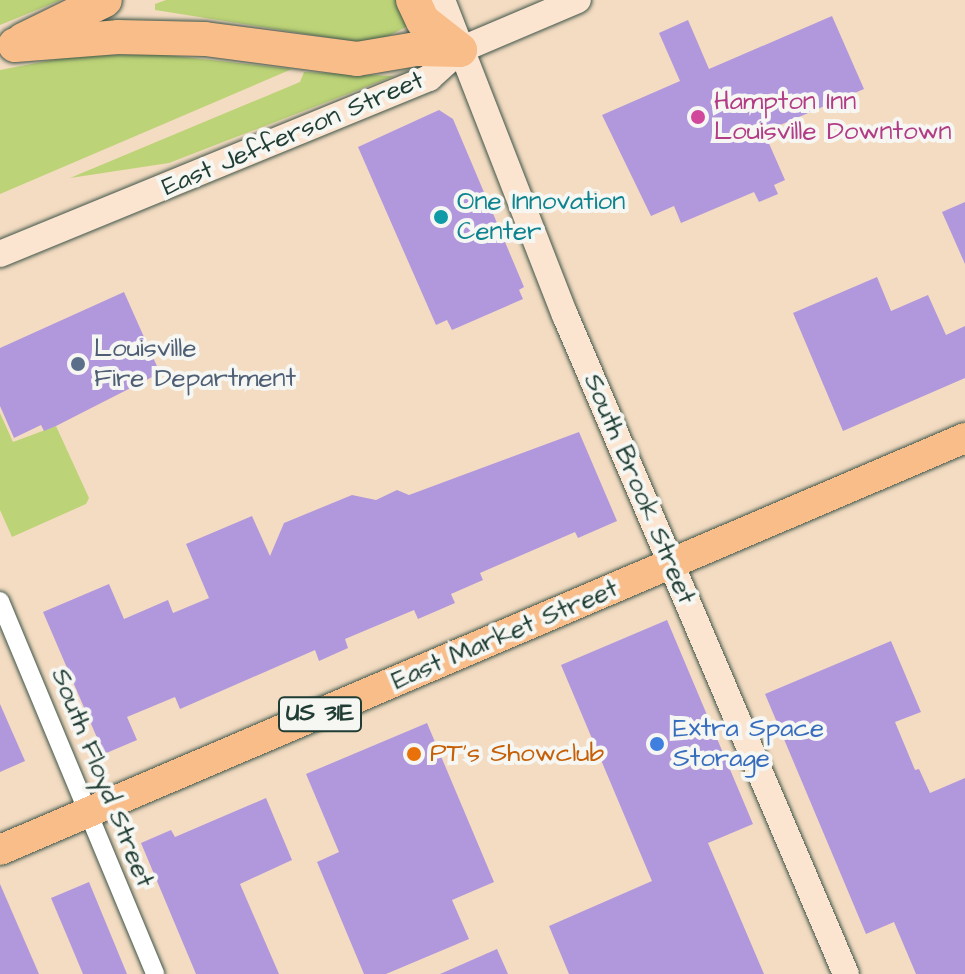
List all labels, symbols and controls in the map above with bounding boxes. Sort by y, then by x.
street label: East Jefferson Street [158,65,428,203]
place label: Hampton Inn Louisville Downtown [714,86,952,148]
marker: Hampton Inn Louisville Downtown [689,108,707,126]
place label: One Innovation Center [457,186,625,248]
marker: One Innovation Center [432,208,450,226]
place label: Louisville Fire Department [94,333,296,394]
marker: Louisville Fire Department [69,355,87,373]
street label: South Brook Street [576,369,702,609]
street label: East Market Street [387,573,623,697]
street label: South Floyd Street [44,664,160,892]
road number: US 31E [278,694,362,734]
place label: Extra Space Storage [673,713,824,774]
marker: Extra Space Storage [648,735,666,753]
place label: PT's Showclub [430,738,604,770]
marker: PT's Showclub [405,745,423,763]

